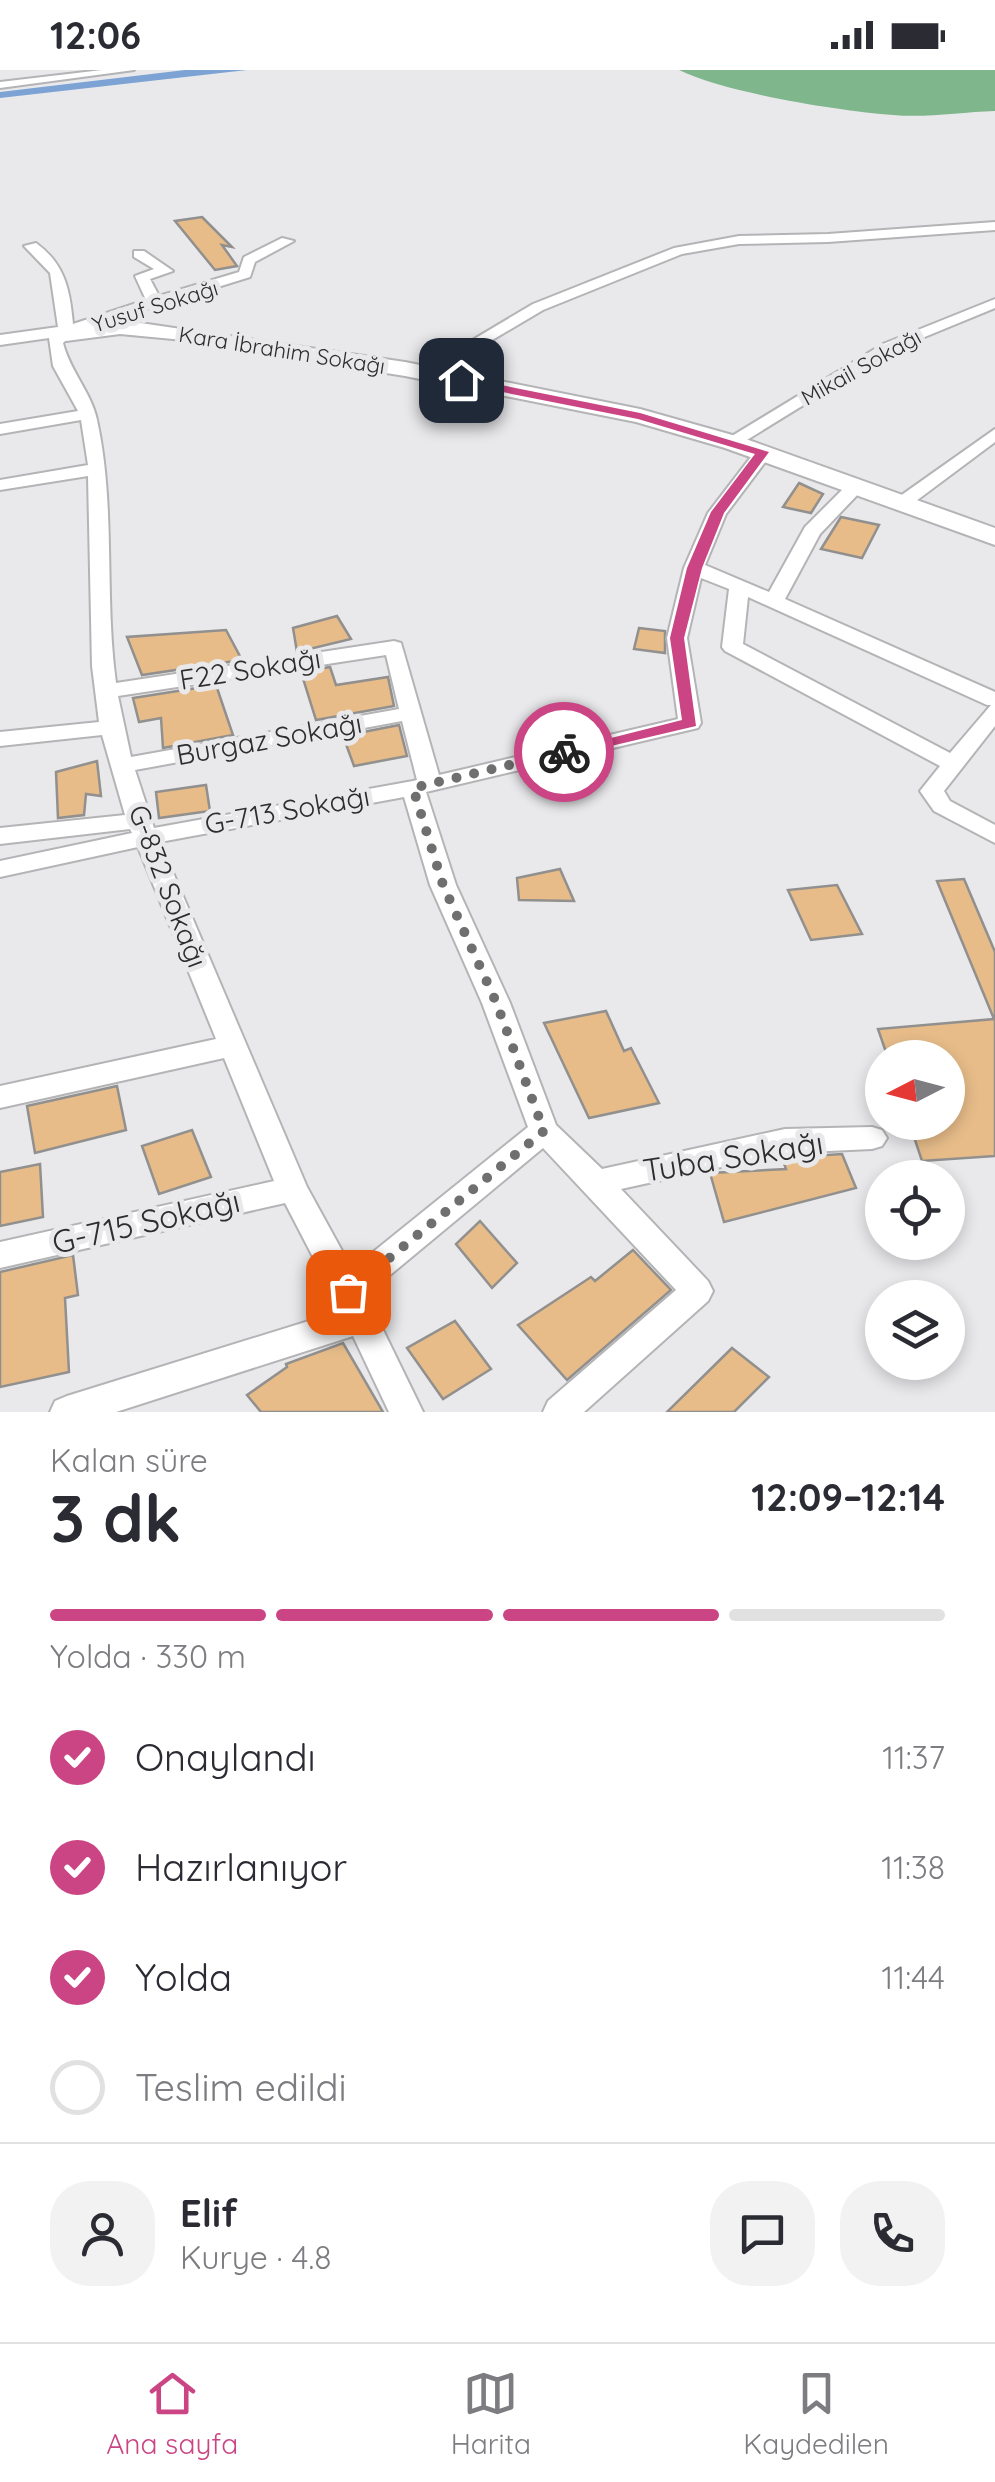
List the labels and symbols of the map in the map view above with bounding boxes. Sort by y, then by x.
street label: Yusuf Sokağı [89,274,221,338]
street label: Kara İbrahim Sokağı [177,320,387,380]
street label: Mikail Sokağı [796,323,926,411]
pin [419,338,504,423]
street label: F22 Sokağı [177,640,323,697]
courier [514,702,614,802]
street label: Burgaz Sokağı [173,705,364,772]
street label: G-713 Sokağı [202,778,372,841]
street label: G-832 Sokağı [121,800,215,972]
north arrow [865,1040,965,1140]
street label: Tuba Sokağı [640,1122,826,1190]
street label: G-715 Sokağı [48,1180,243,1262]
pin [306,1250,391,1335]

